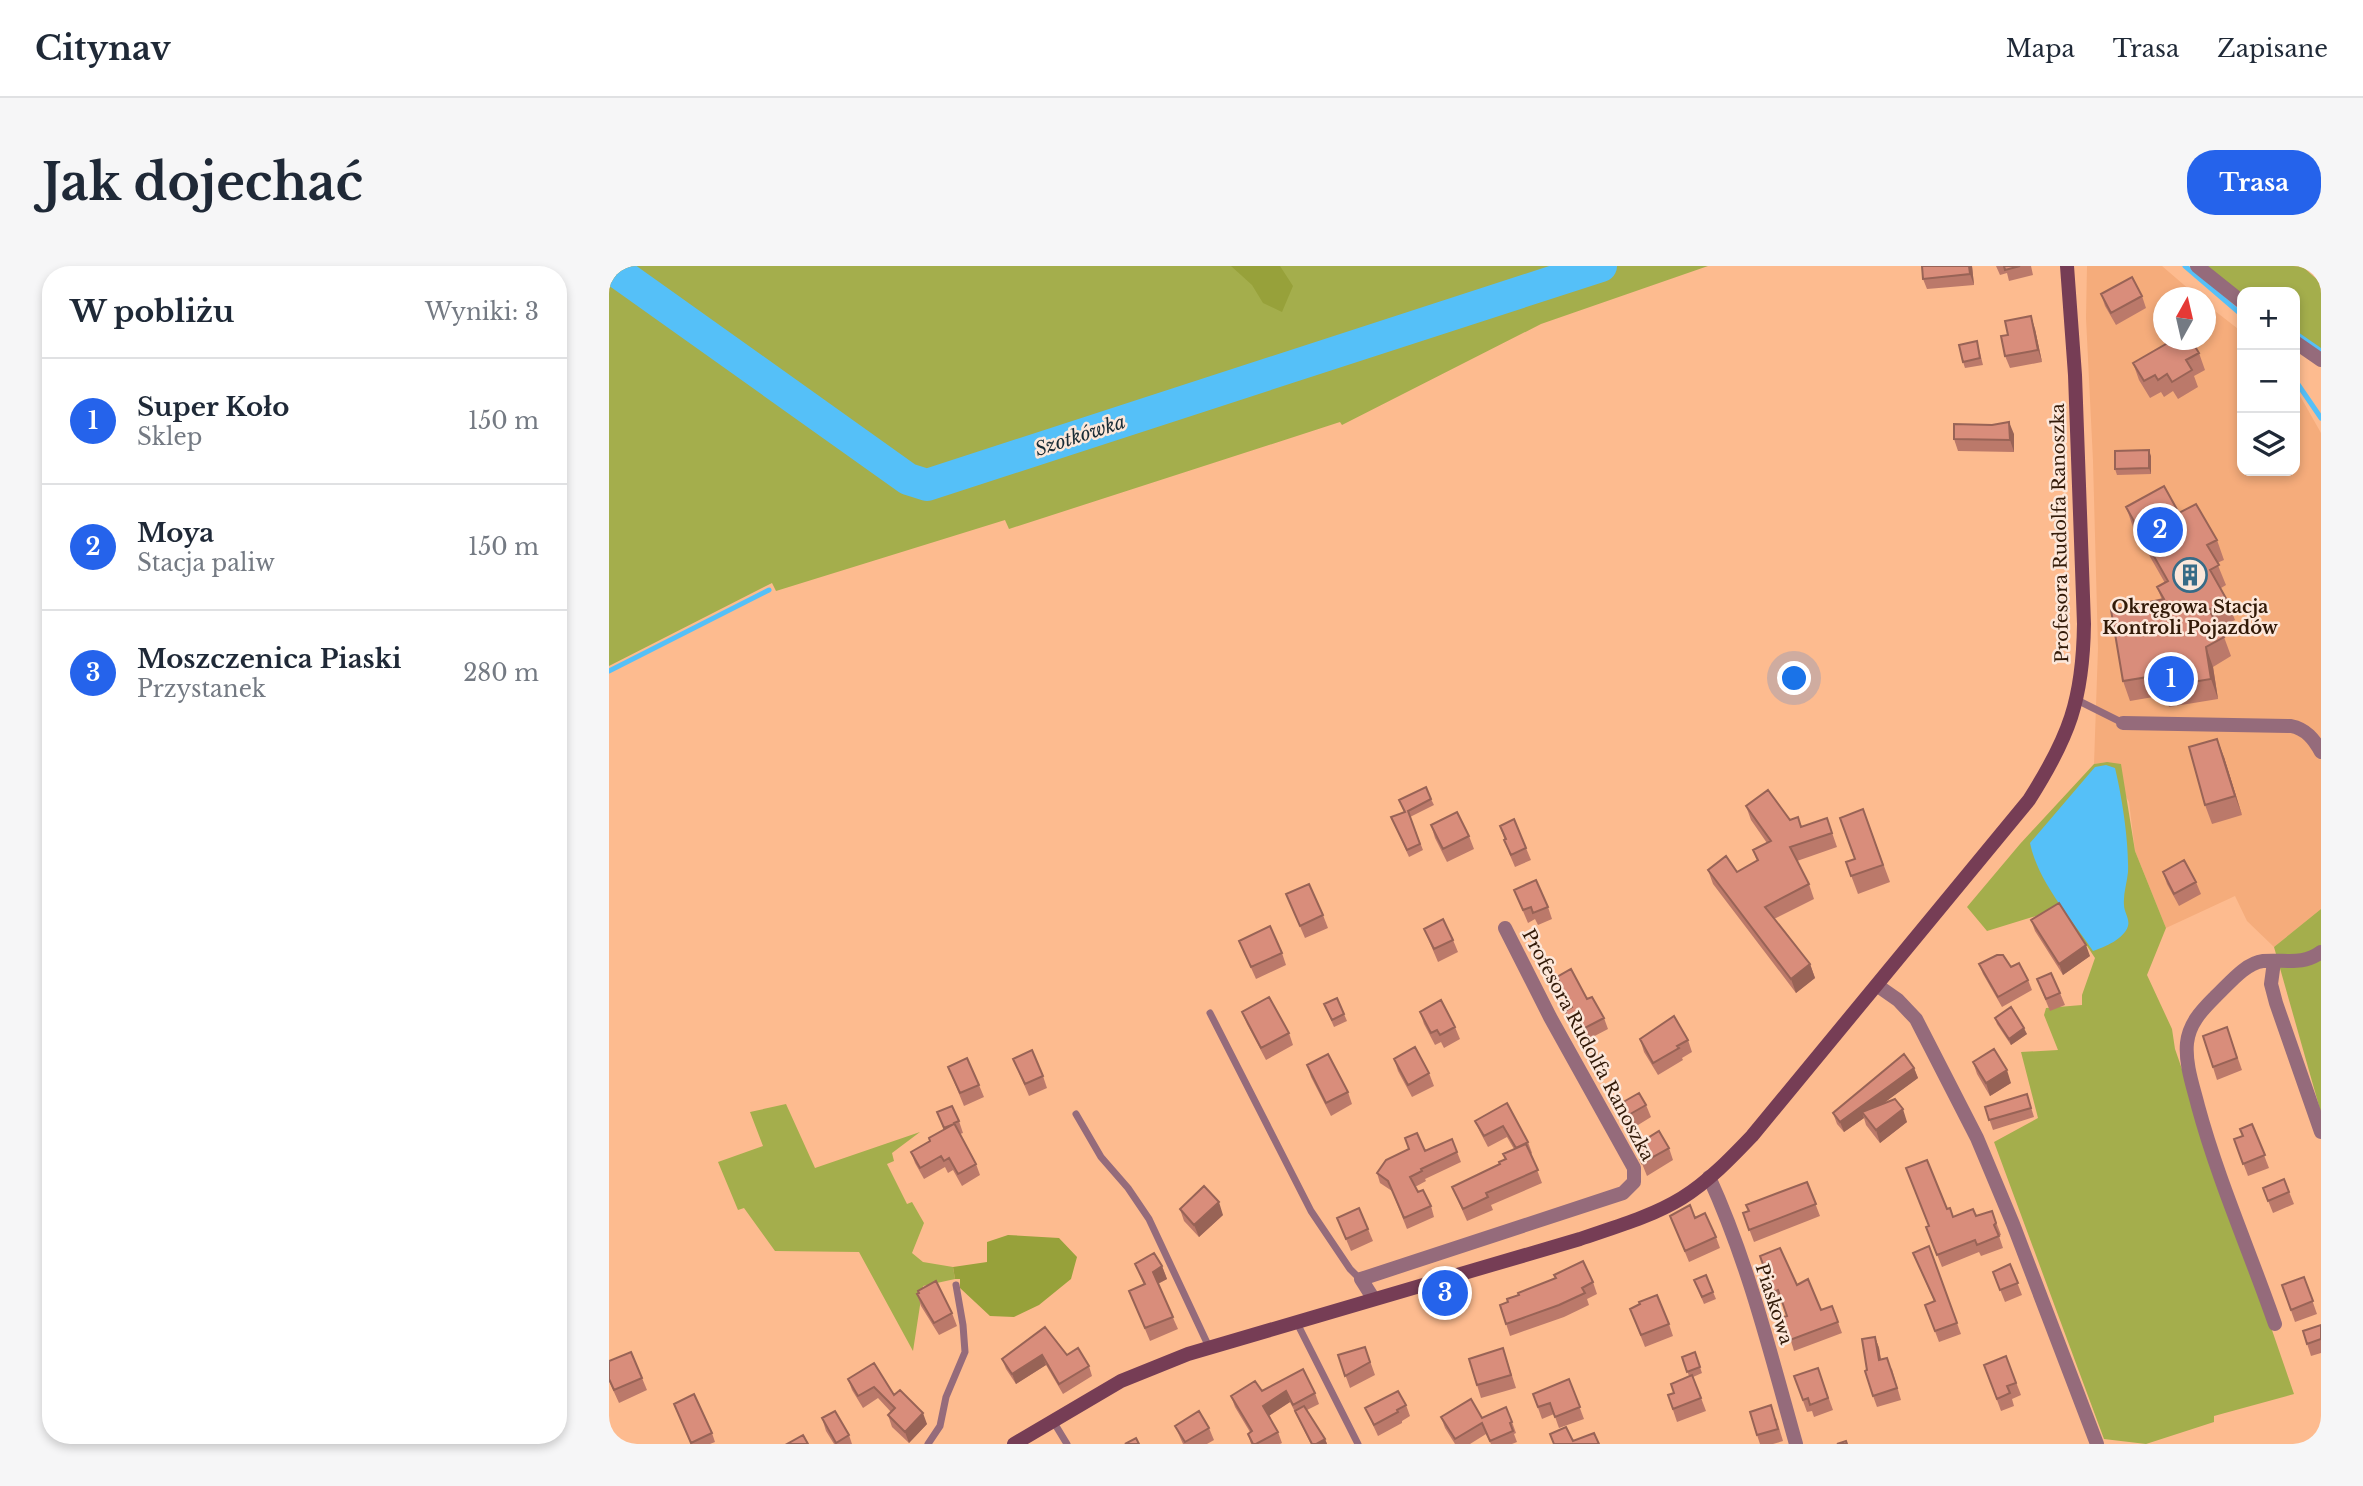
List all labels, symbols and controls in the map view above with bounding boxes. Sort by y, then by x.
text: Citynav [35,28,171,69]
text: Mapa [2006,34,2075,63]
text: Trasa [2113,34,2179,63]
text: Zapisane [2217,34,2328,63]
button: Trasa [2187,150,2321,215]
text: Jak dojechać [42,152,363,213]
north arrow [2153,287,2216,350]
map controls [2237,287,2300,476]
button: + [2237,287,2300,350]
text: W pobliżu [70,293,234,330]
text: Wyniki: 3 [425,298,539,326]
button: − [2237,350,2300,413]
text: Super Koło [137,391,290,423]
street label: Profesora Rudolfa Ranoszka [2047,403,2073,663]
text: 1 [88,407,98,435]
text: 150 m [468,407,539,435]
water label: Szotkówka [1032,410,1129,461]
button: layers [2237,413,2300,476]
text: Sklep [137,423,202,451]
pin: 2 [2137,504,2183,556]
text: Moya [137,517,214,549]
text: 2 [86,533,100,561]
text: 150 m [468,533,539,561]
text: Stacja paliw [137,549,275,577]
building icon: Okręgowa Stacja Kontroli Pojazdów [2171,556,2209,594]
place label: Okręgowa Stacja Kontroli Pojazdów [2102,596,2279,639]
text: Moszczenica Piaski [137,643,401,675]
pin: 1 [2148,653,2194,705]
text: 3 [86,659,100,687]
text: 280 m [463,659,539,687]
your location [1777,661,1811,695]
text: Przystanek [137,675,266,703]
street label: Profesora Rudolfa Ranoszka [1517,925,1659,1165]
street label: Piaskowa [1751,1261,1797,1347]
pin: 3 [1422,1267,1468,1319]

